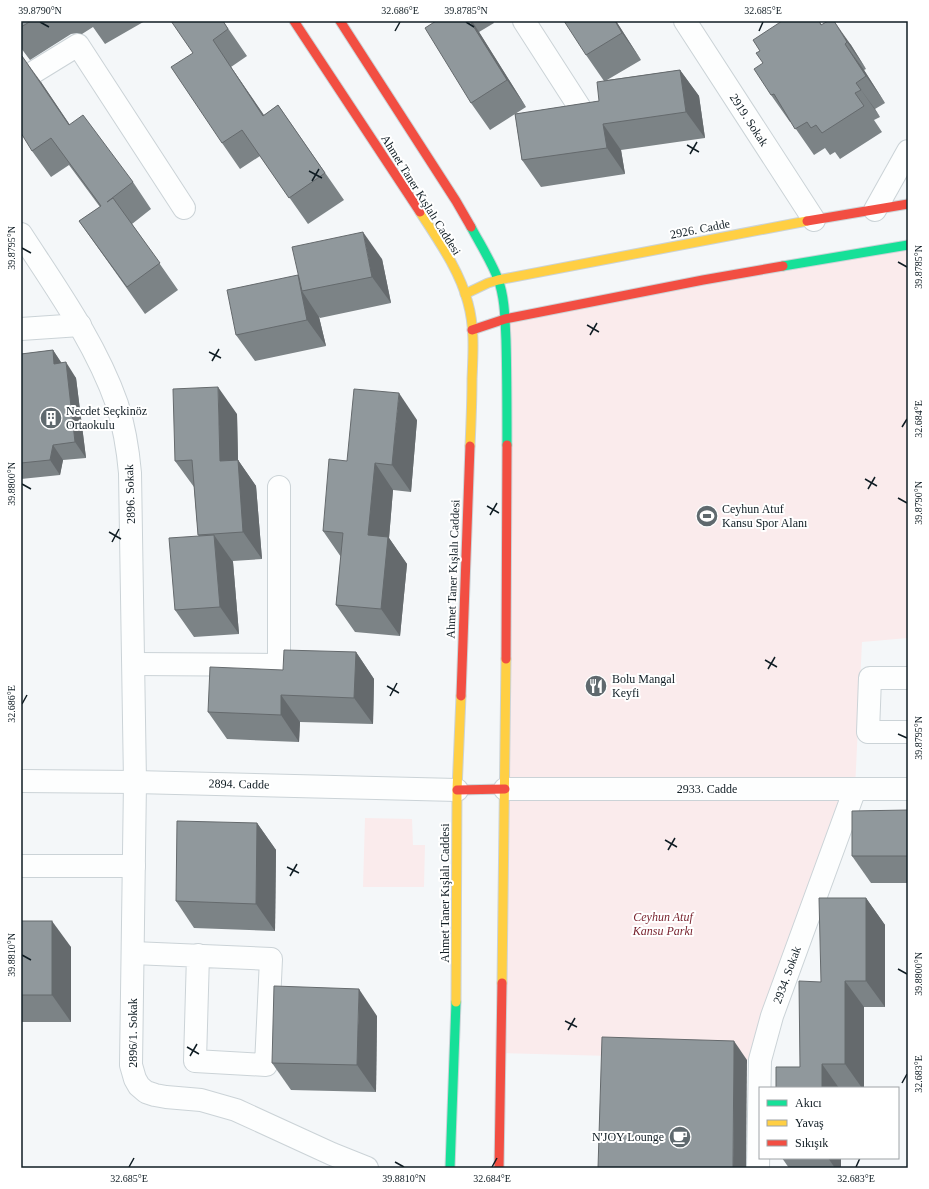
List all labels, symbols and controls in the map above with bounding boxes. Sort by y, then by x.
text: 39.8790°N [18,5,62,16]
text: 32.686°E [381,5,419,16]
text: 39.8785°N [444,5,488,16]
text: 32.685°E [744,5,782,16]
street label: 2919. Sokak [727,91,771,149]
street label: Ahmet Taner Kışlalı Caddesi [378,132,464,258]
street label: 2926. Cadde [669,216,731,242]
text: 39.8795°N [6,226,17,270]
text: 39.8785°N [913,245,924,289]
text: 32.684°E [913,400,924,438]
place label: Necdet Seçkinöz Ortaokulu [66,404,147,432]
building icon: Necdet Seçkinöz Ortaokulu [38,405,64,431]
text: 39.8800°N [6,462,17,506]
street label: 2896. Sokak [122,464,138,524]
text: 39.8790°N [913,481,924,525]
street label: Ahmet Taner Kışlalı Caddesi [444,499,462,639]
place label: Ceyhun Atuf Kansu Spor Alanı [722,502,808,530]
sports icon: Ceyhun Atuf Kansu Spor Alanı [694,503,720,529]
place label: Bolu Mangal Keyfi [612,672,676,700]
restaurant icon: Bolu Mangal Keyfi [583,673,609,699]
text: 32.686°E [6,685,17,723]
text: 39.8795°N [913,716,924,760]
street label: 2894. Cadde [209,776,269,792]
street label: 2933. Cadde [677,782,737,796]
street label: Ahmet Taner Kışlalı Caddesi [438,823,452,963]
park label: Ceyhun Atuf Kansu Parkı [632,910,694,938]
text: 39.8810°N [6,933,17,977]
street label: 2934. Sokak [770,944,804,1006]
text: 39.8800°N [913,952,924,996]
street label: 2896/1. Sokak [126,998,140,1068]
text: 32.683°E [913,1055,924,1093]
legend [759,1087,899,1159]
text: Akıcı [795,1096,822,1110]
text: Yavaş [795,1116,824,1130]
cafe icon: N'JOY Lounge [667,1124,693,1150]
place label: N'JOY Lounge [592,1130,664,1144]
text: Sıkışık [795,1136,828,1150]
text: 32.685°E [110,1173,148,1184]
text: 39.8810°N [382,1173,426,1184]
text: 32.684°E [473,1173,511,1184]
text: 32.683°E [837,1173,875,1184]

